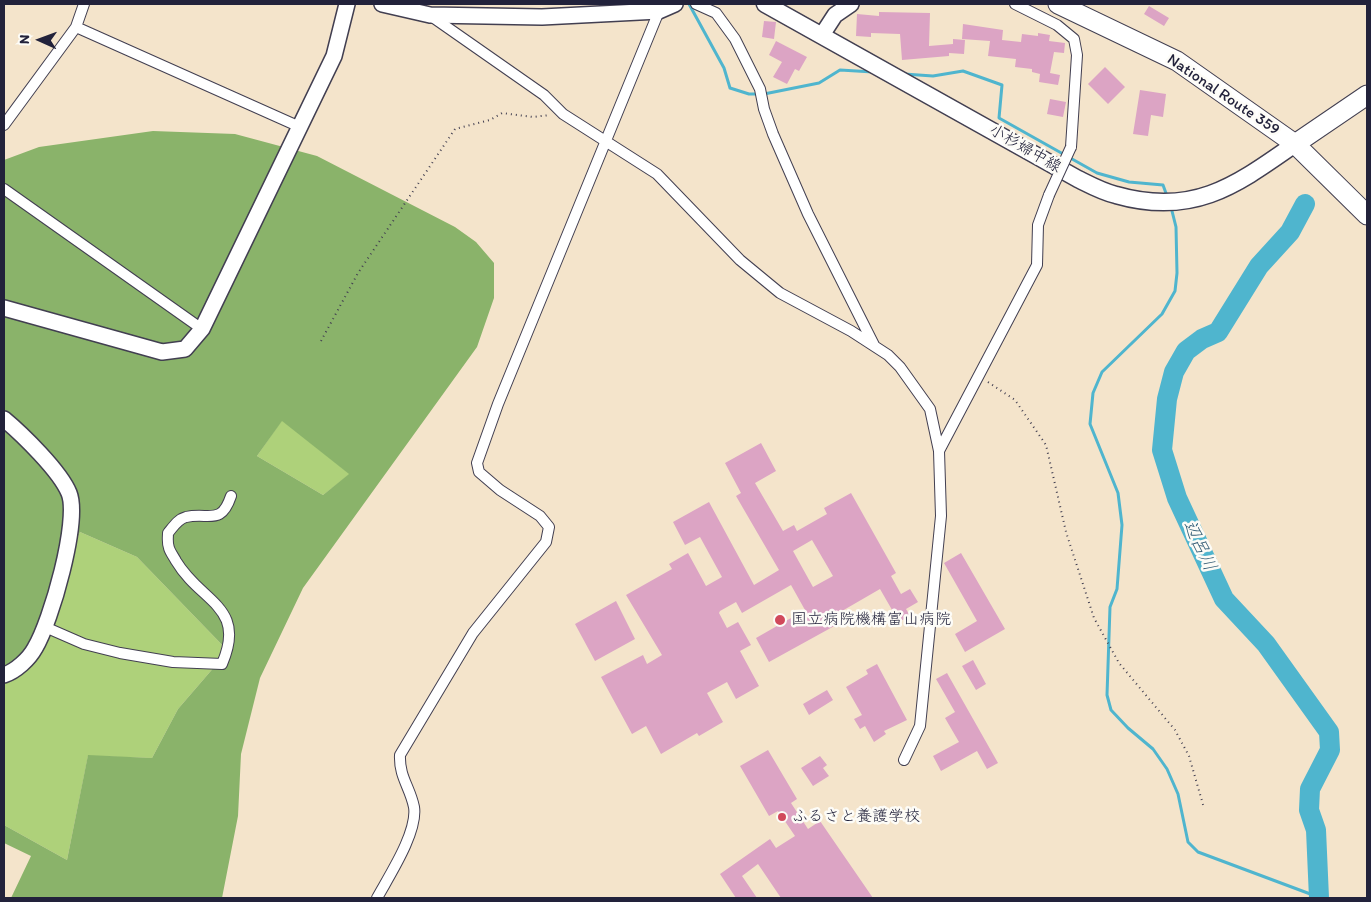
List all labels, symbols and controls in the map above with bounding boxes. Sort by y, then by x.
north arrow [15,15,65,65]
text: N [16,34,33,44]
street label: National Route 359 [1163,50,1283,140]
street label: 小杉婦中線 [986,121,1064,177]
water label: 辺呂川 [1178,517,1220,575]
place label: 国立病院機構富山病院 [791,610,951,630]
marker: 国立病院機構富山病院 [773,613,787,627]
place label: ふるさと養護学校 [792,807,920,827]
marker: ふるさと養護学校 [776,811,788,823]

